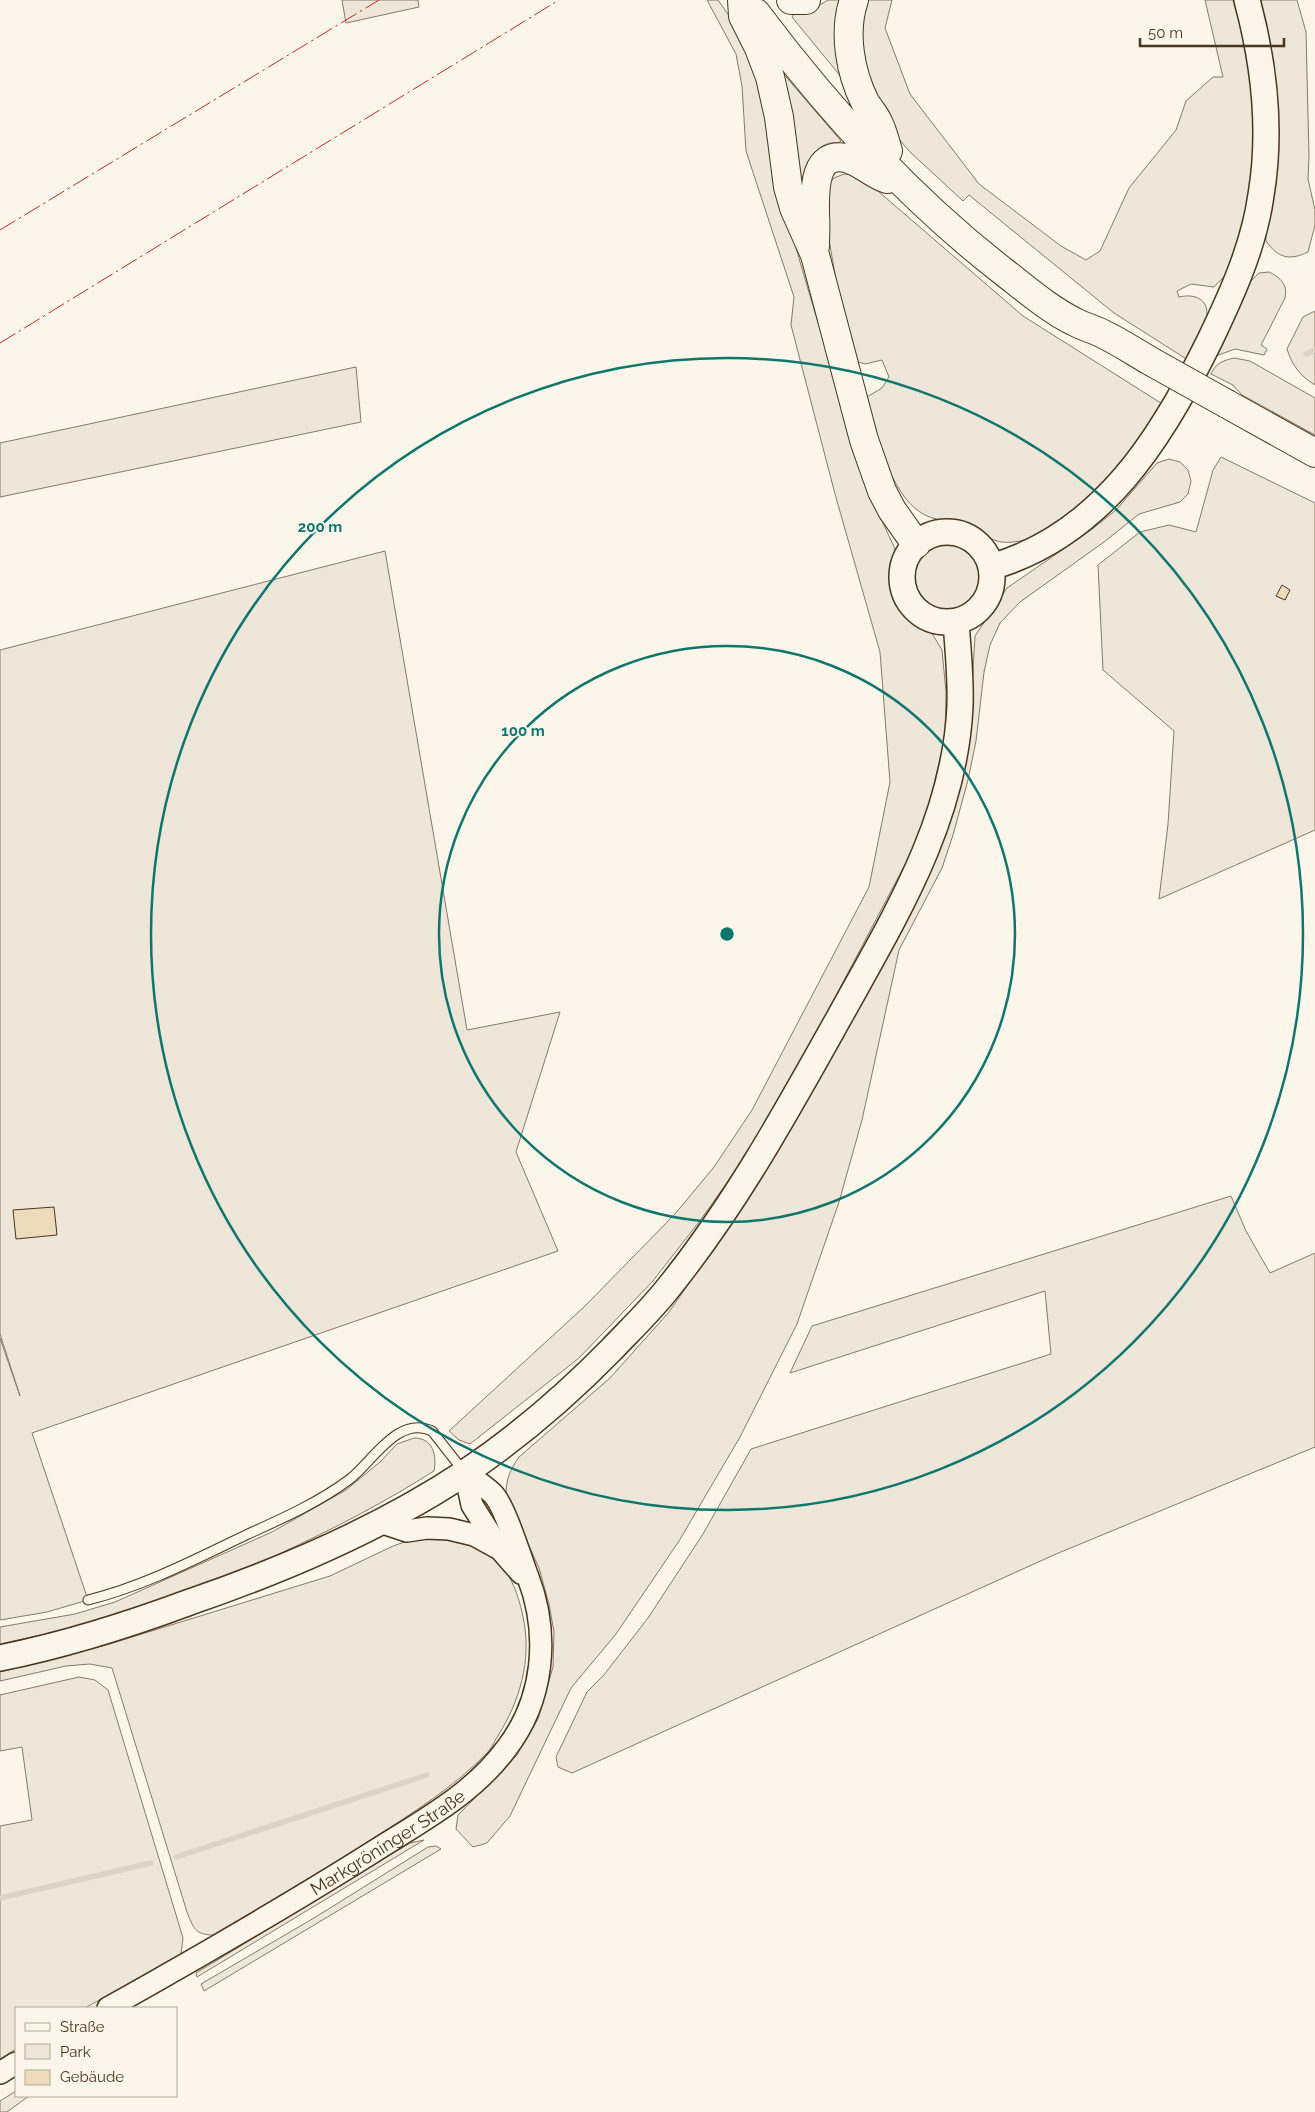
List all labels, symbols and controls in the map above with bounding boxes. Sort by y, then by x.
scale bar [1140,15,1284,47]
text: 50 m [1148,24,1183,42]
text: 200 m [298,518,342,536]
text: 100 m [501,722,545,740]
centre of rings [718,925,736,943]
street label: Markgröninger Straße [306,1785,469,1899]
legend [15,2007,178,2097]
text: Straße [60,2018,105,2036]
text: Park [60,2043,91,2061]
text: Gebäude [60,2068,124,2086]

